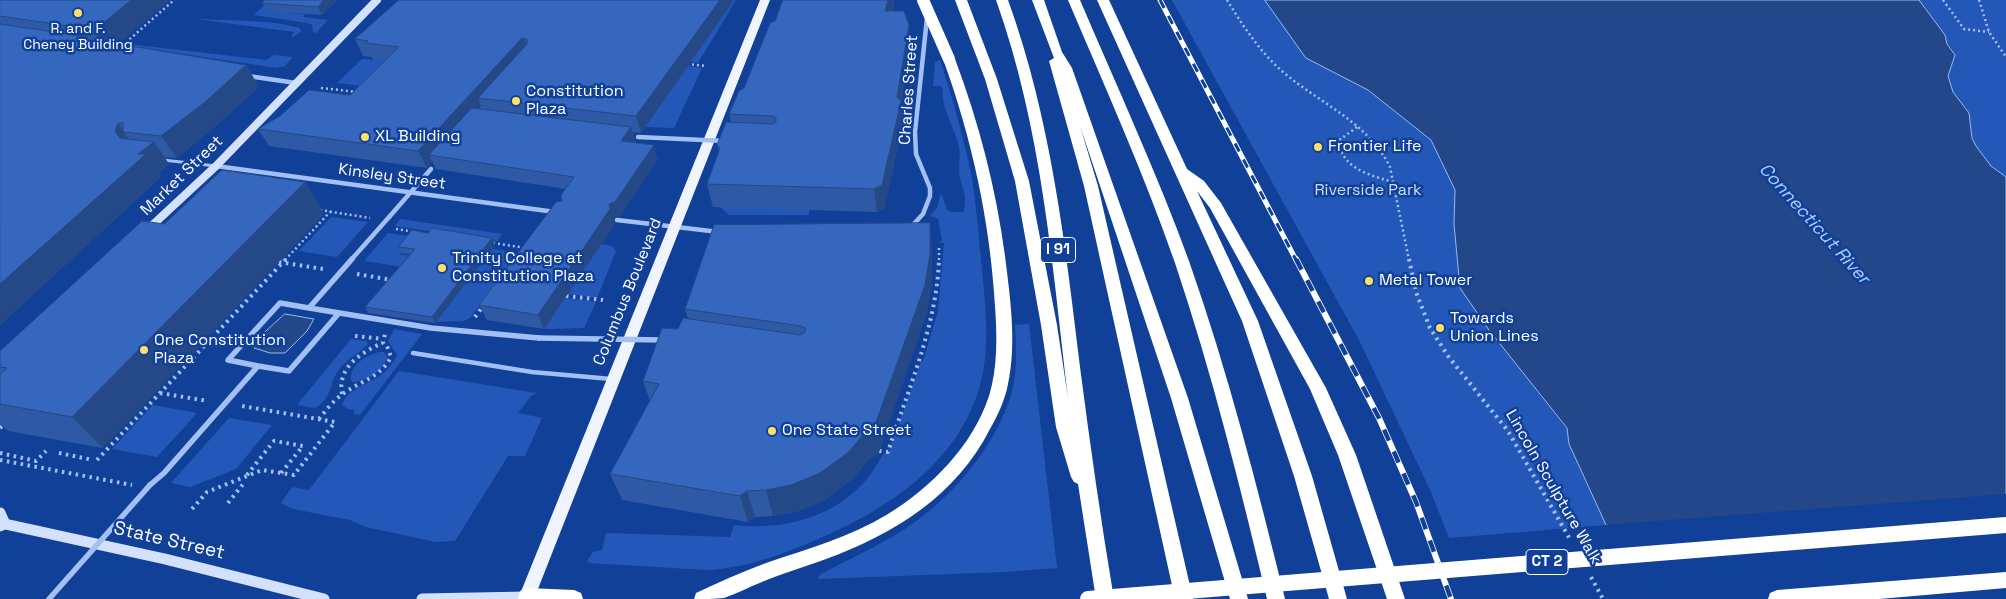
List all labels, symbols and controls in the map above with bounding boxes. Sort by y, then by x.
marker: R. and F. Cheney Building [72,7,84,19]
place label: R. and F. Cheney Building [23,21,133,54]
street label: Charles Street [896,34,922,146]
place label: Constitution Plaza [526,82,624,120]
marker: Constitution Plaza [510,95,522,107]
place label: XL Building [375,127,461,147]
marker: XL Building [359,131,371,143]
street label: Market Street [137,132,227,220]
place label: Frontier Life [1328,137,1422,157]
marker: Frontier Life [1312,141,1324,153]
water label: Connecticut River [1754,159,1874,289]
street label: Kinsley Street [337,160,447,194]
park label: Riverside Park [1314,181,1422,201]
street label: Columbus Boulevard [590,216,666,368]
road number: I 91 [1040,238,1076,262]
place label: Trinity College at Constitution Plaza [452,249,594,287]
marker: Trinity College at Constitution Plaza [436,262,448,274]
place label: Metal Tower [1379,271,1472,291]
marker: Metal Tower [1363,275,1375,287]
place label: Towards Union Lines [1450,309,1539,347]
marker: Towards Union Lines [1434,322,1446,334]
place label: One Constitution Plaza [154,331,286,369]
marker: One Constitution Plaza [138,344,150,356]
street label: Lincoln Sculpture Walk [1501,406,1605,568]
place label: One State Street [782,421,911,441]
marker: One State Street [766,425,778,437]
street label: State Street [111,517,227,565]
road number: CT 2 [1526,550,1568,574]

